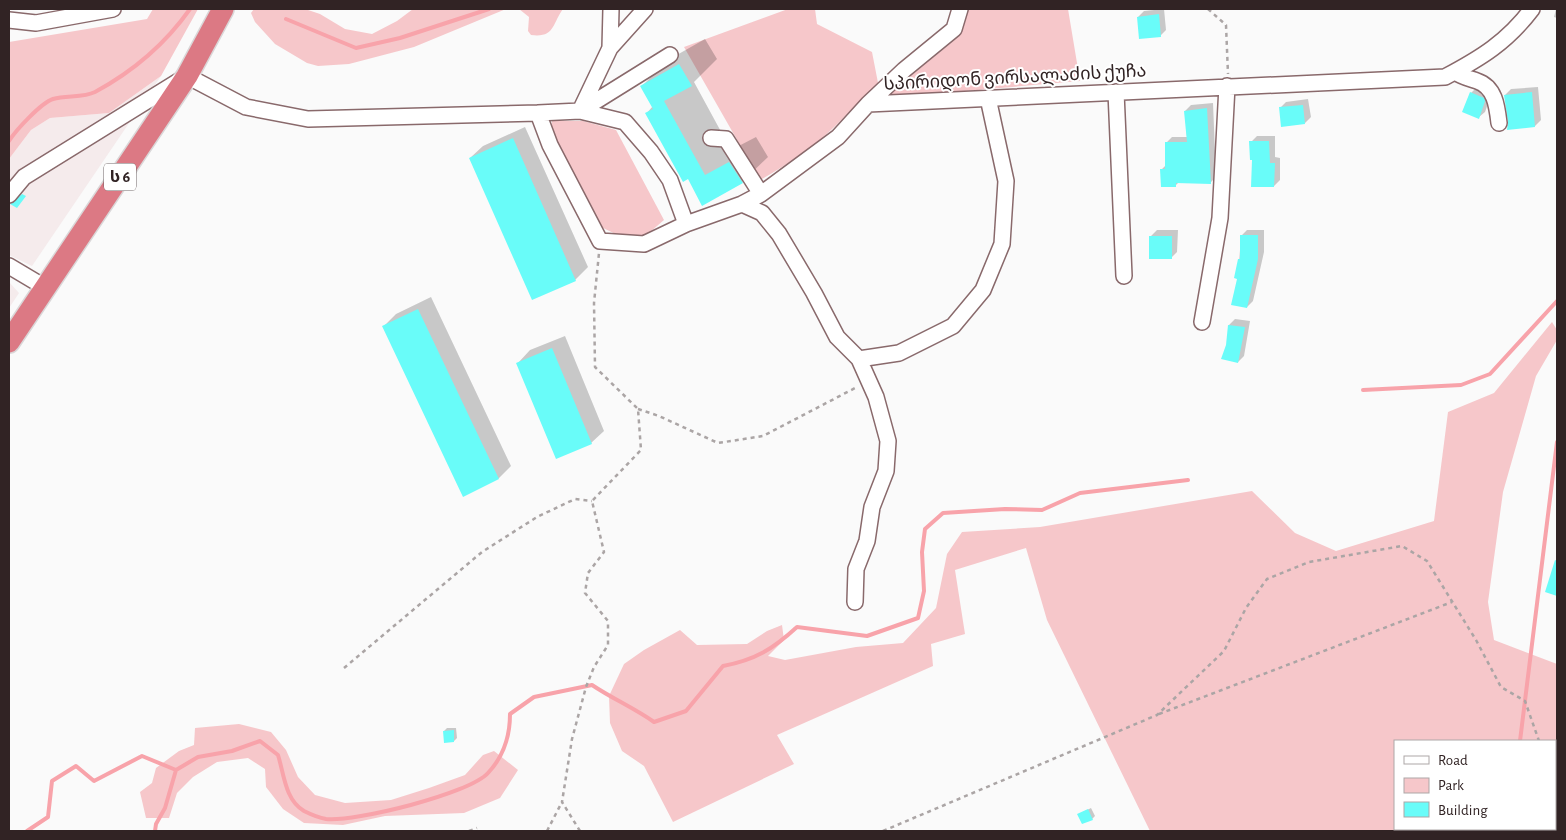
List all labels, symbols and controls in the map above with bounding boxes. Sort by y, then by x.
street label: სპირიდონ ვირსალაძის ქუჩა [883,61,1147,95]
road number: ს 6 [104,163,136,190]
legend [1394,740,1556,830]
text: Road [1438,753,1468,768]
text: Park [1438,778,1464,793]
text: Building [1438,803,1488,818]

